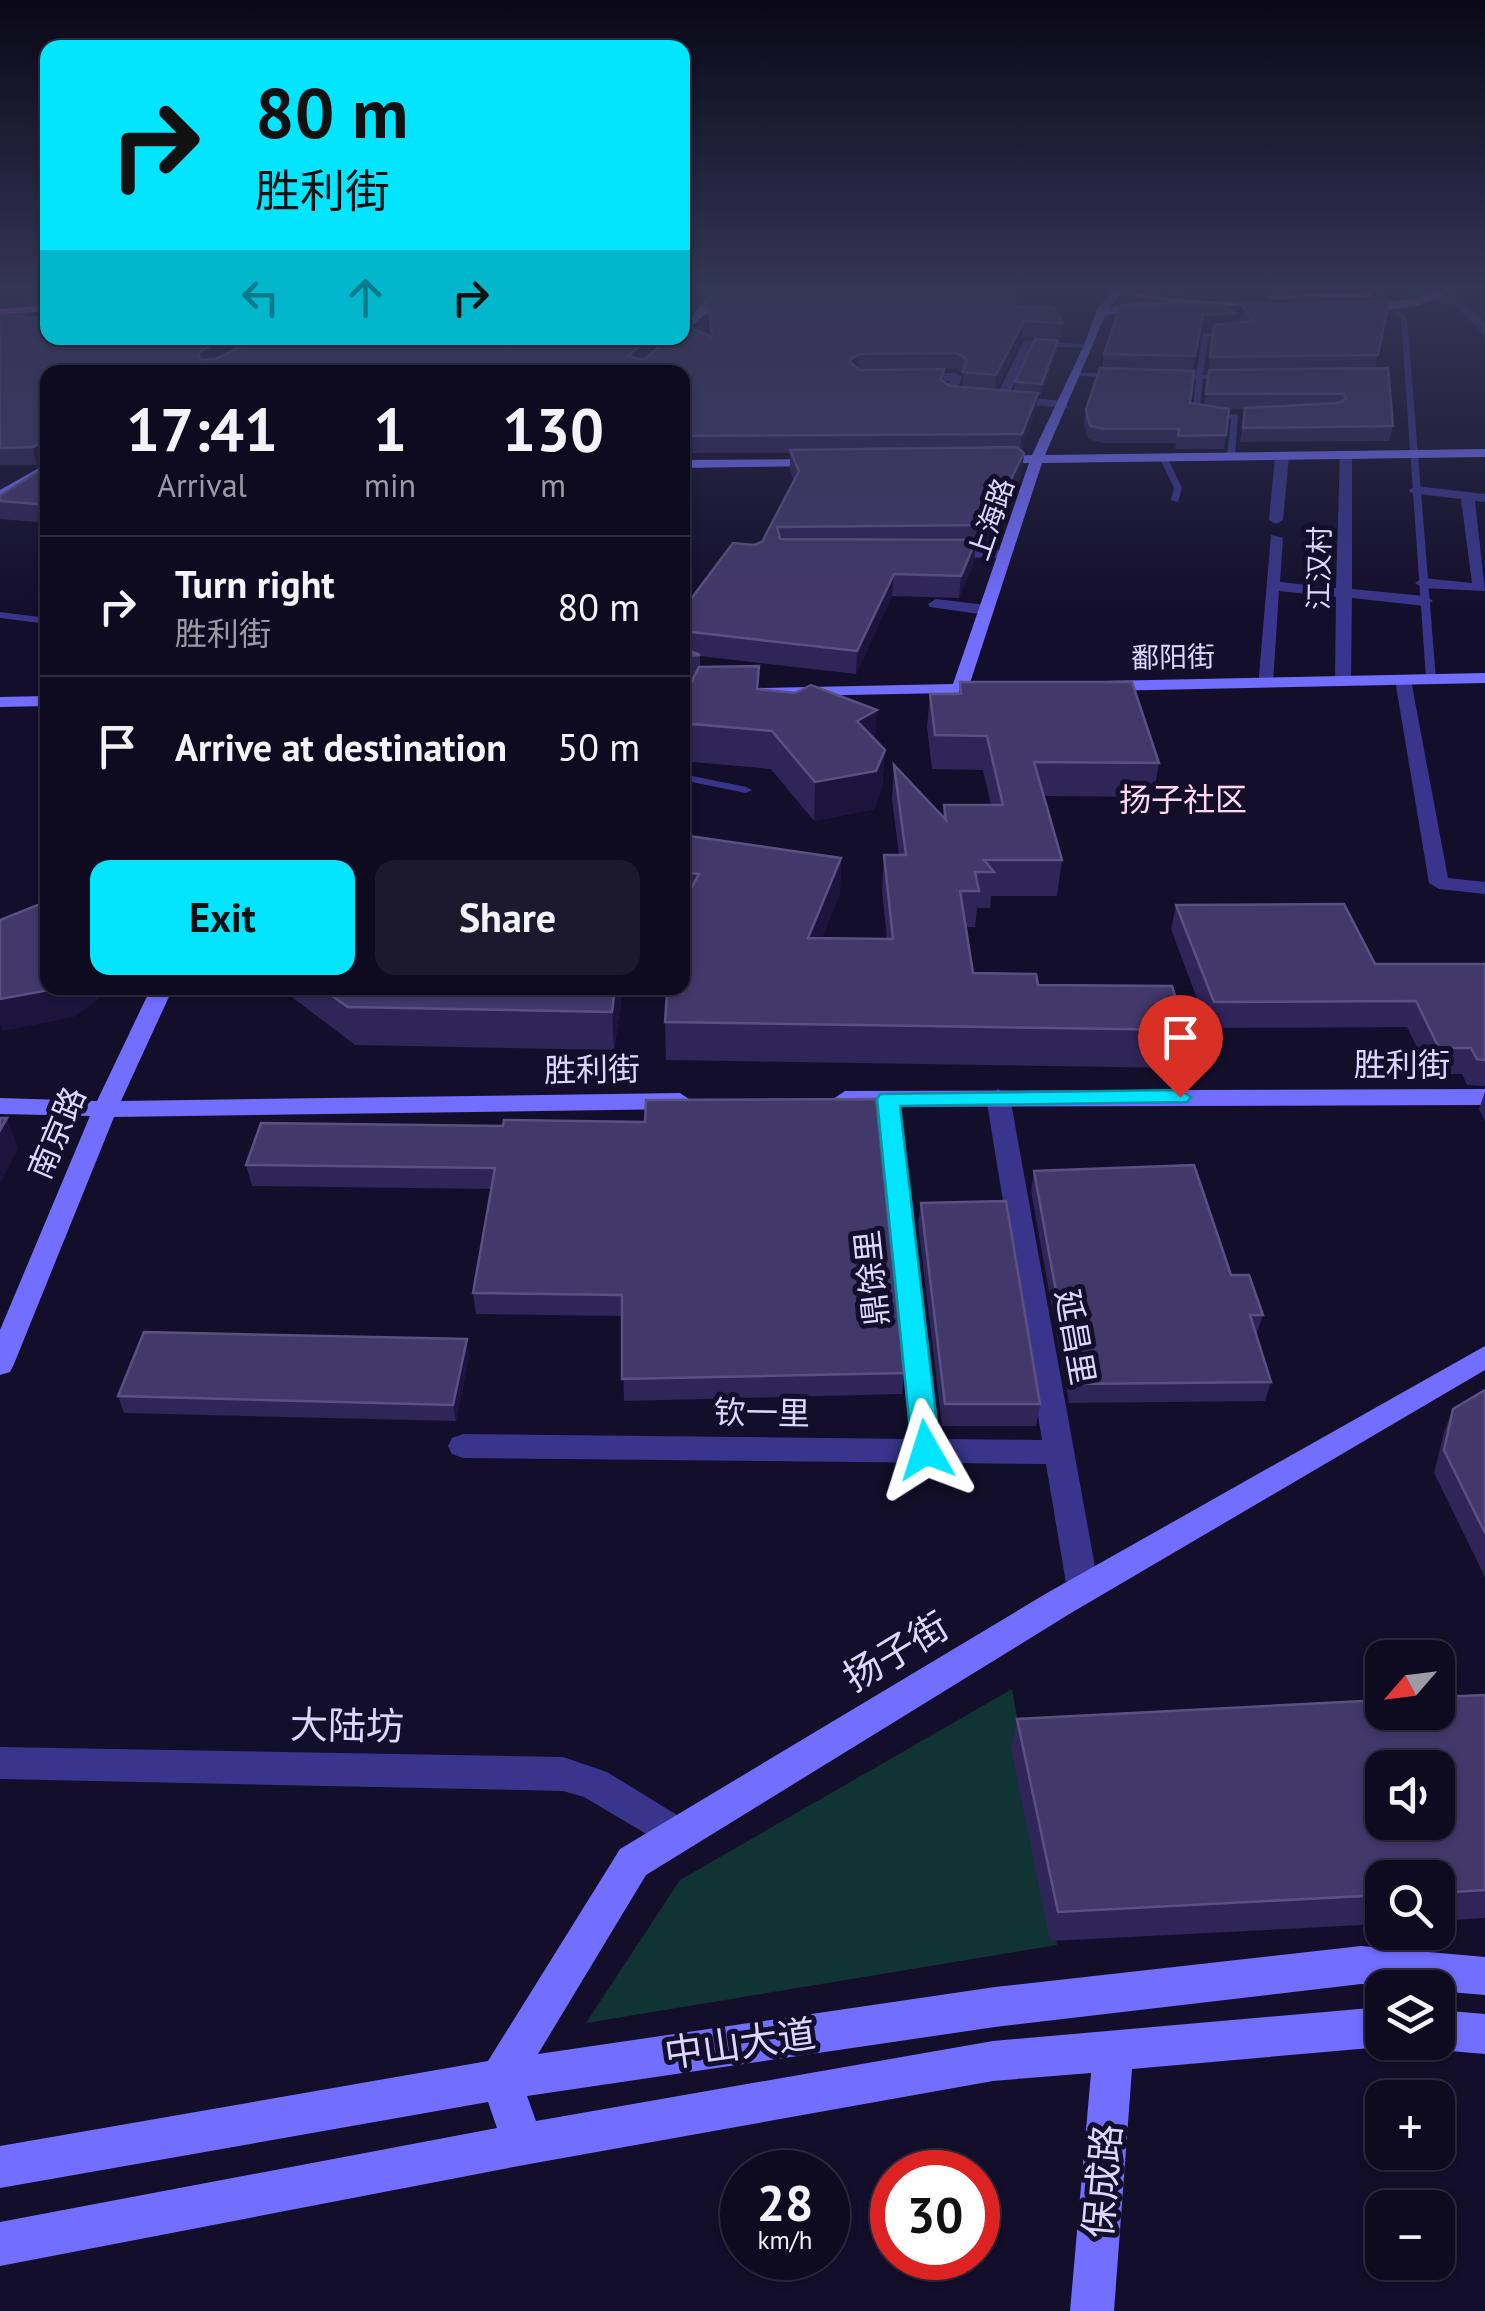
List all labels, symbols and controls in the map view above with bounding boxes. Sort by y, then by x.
text: 80 m [255,67,408,157]
icon: right [90,80,220,210]
text: 胜利街 [255,161,390,219]
icon: left [233,270,288,325]
icon: ahead [338,270,393,325]
icon: right [443,270,498,325]
text: 17:41 [126,390,278,468]
text: 1 [373,390,407,468]
text: 130 [502,390,604,468]
text: Arrival [157,464,247,506]
text: min [364,464,416,506]
text: m [540,464,566,506]
street label: 上海路 [959,473,1022,565]
street label: 江汉村 [1299,526,1338,610]
text: Turn right [175,559,335,608]
icon: right [90,579,145,634]
text: 80 m [558,582,640,631]
text: 胜利街 [175,612,271,654]
street label: 鄱阳街 [1131,637,1215,676]
icon: arrive [90,719,145,774]
text: Arrive at destination [175,722,507,771]
text: 50 m [558,722,640,771]
district label: 扬子社区 [1119,778,1247,820]
button: Exit [90,860,355,975]
button: Share [375,860,640,975]
pin [1138,995,1223,1098]
icon: arrive [1153,1010,1208,1065]
street label: 胜利街 [1354,1043,1450,1085]
street label: 胜利街 [544,1047,640,1091]
street label: 南京路 [18,1080,94,1185]
street label: 鼎馀里 [845,1228,897,1328]
street label: 延昌里 [1047,1286,1105,1388]
street label: 钦一里 [714,1390,810,1434]
position arrow [874,1398,978,1502]
street label: 扬子街 [834,1600,957,1701]
north arrow [1365,1640,1455,1730]
map controls [1365,1640,1455,2280]
street label: 大陆坊 [290,1699,404,1750]
button: sound [1365,1750,1455,1840]
button: search [1365,1860,1455,1950]
button: layers [1365,1970,1455,2060]
street label: 中山大道 [661,2008,818,2077]
button: + [1365,2080,1455,2170]
street label: 保成路 [1072,2122,1131,2240]
speed limit sign: 30 [870,2150,1000,2280]
text: 28 [757,2170,813,2235]
button: − [1365,2190,1455,2280]
text: km/h [758,2224,812,2256]

